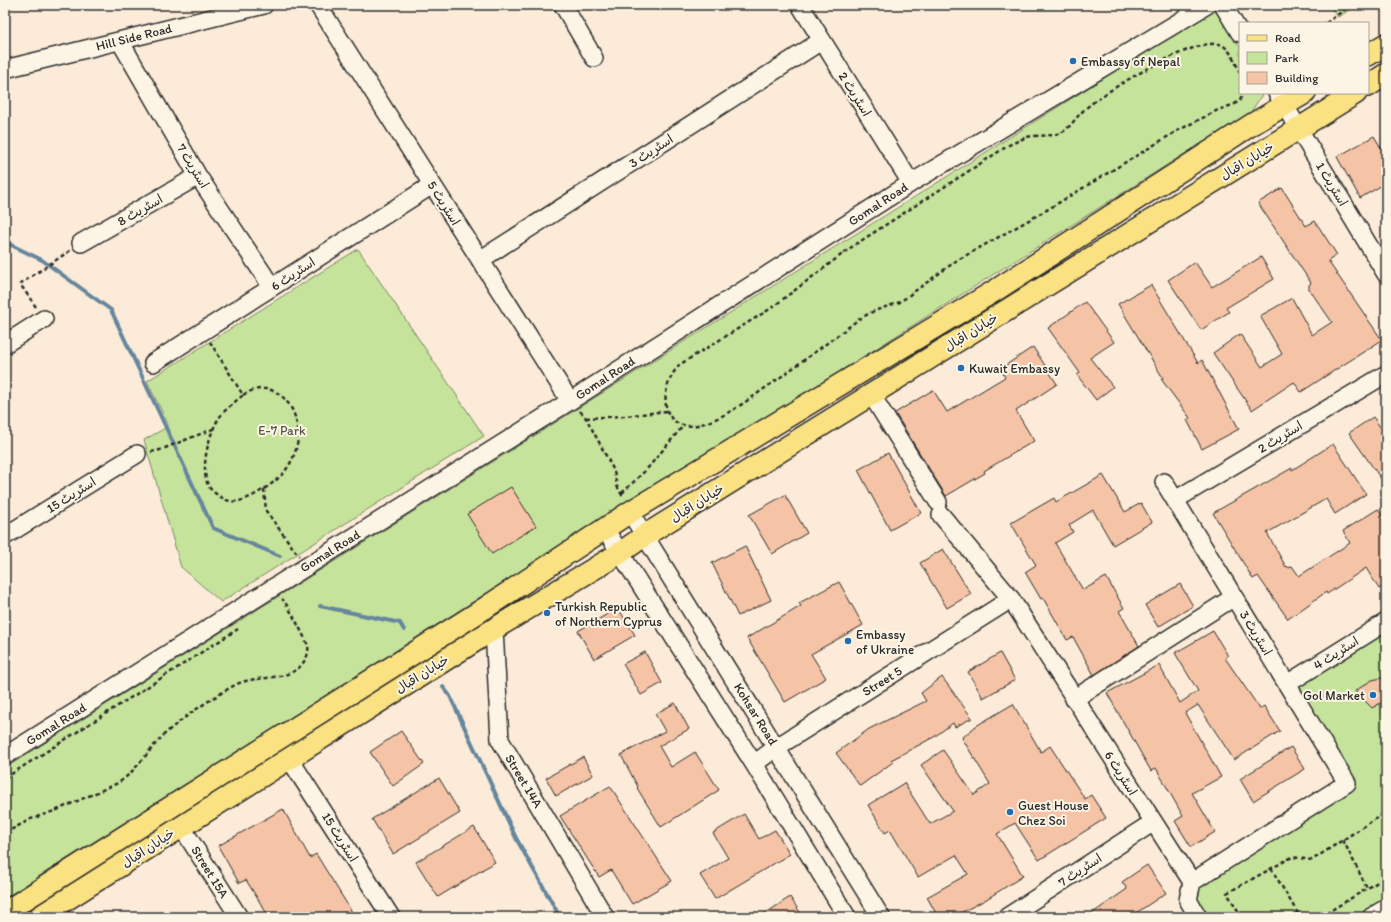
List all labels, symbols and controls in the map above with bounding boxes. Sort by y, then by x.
street label: Hill Side Road [94,20,174,54]
legend [1239,22,1369,94]
text: Road [1275,31,1301,45]
text: Park [1275,51,1299,65]
place label: Embassy of Nepal [1081,54,1180,69]
marker: Embassy of Nepal [1068,56,1078,66]
street label: اسٹریٹ 2 [835,69,874,119]
text: Building [1275,71,1319,85]
street label: اسٹریٹ 3 [626,131,676,172]
street label: خیابان اقبال [1217,139,1277,184]
street label: اسٹریٹ 7 [173,141,212,191]
street label: اسٹریٹ 1 [1312,159,1351,209]
street label: اسٹریٹ 5 [424,178,463,228]
street label: Gomal Road [845,179,911,229]
street label: اسٹریٹ 8 [115,191,166,230]
street label: اسٹریٹ 6 [268,254,318,295]
street label: خیابان اقبال [942,310,1001,355]
street label: Gomal Road [572,353,638,403]
place label: Kuwait Embassy [969,361,1060,376]
marker: Kuwait Embassy [956,363,966,373]
street label: اسٹریٹ 2 [1255,418,1306,457]
park label: E-7 Park [258,423,306,438]
street label: اسٹریٹ 15 [44,474,99,517]
street label: خیابان اقبال [668,481,727,526]
street label: Gomal Road [297,527,363,575]
place label: Turkish Republic of Northern Cyprus [555,599,662,629]
marker: Turkish Republic of Northern Cyprus [542,608,552,618]
street label: اسٹریٹ 3 [1236,608,1275,659]
place label: Embassy of Ukraine [856,627,914,657]
street label: اسٹریٹ 4 [1311,633,1362,674]
marker: Embassy of Ukraine [843,636,853,646]
street label: خیابان اقبال [393,652,452,697]
street label: Street 5 [859,663,905,699]
street label: Kohsar Road [731,680,781,748]
place label: Gol Market [1303,688,1365,703]
marker: Gol Market [1368,690,1378,700]
street label: Gomal Road [23,700,89,748]
street label: اسٹریٹ 6 [1101,748,1140,798]
street label: Street 14A [502,752,546,811]
place label: Guest House Chez Soi [1018,798,1089,828]
marker: Guest House Chez Soi [1005,807,1015,817]
street label: اسٹریٹ 15 [318,810,361,865]
street label: خیابان اقبال [119,825,178,871]
street label: Street 15A [188,843,232,901]
street label: اسٹریٹ 7 [1055,850,1105,890]

